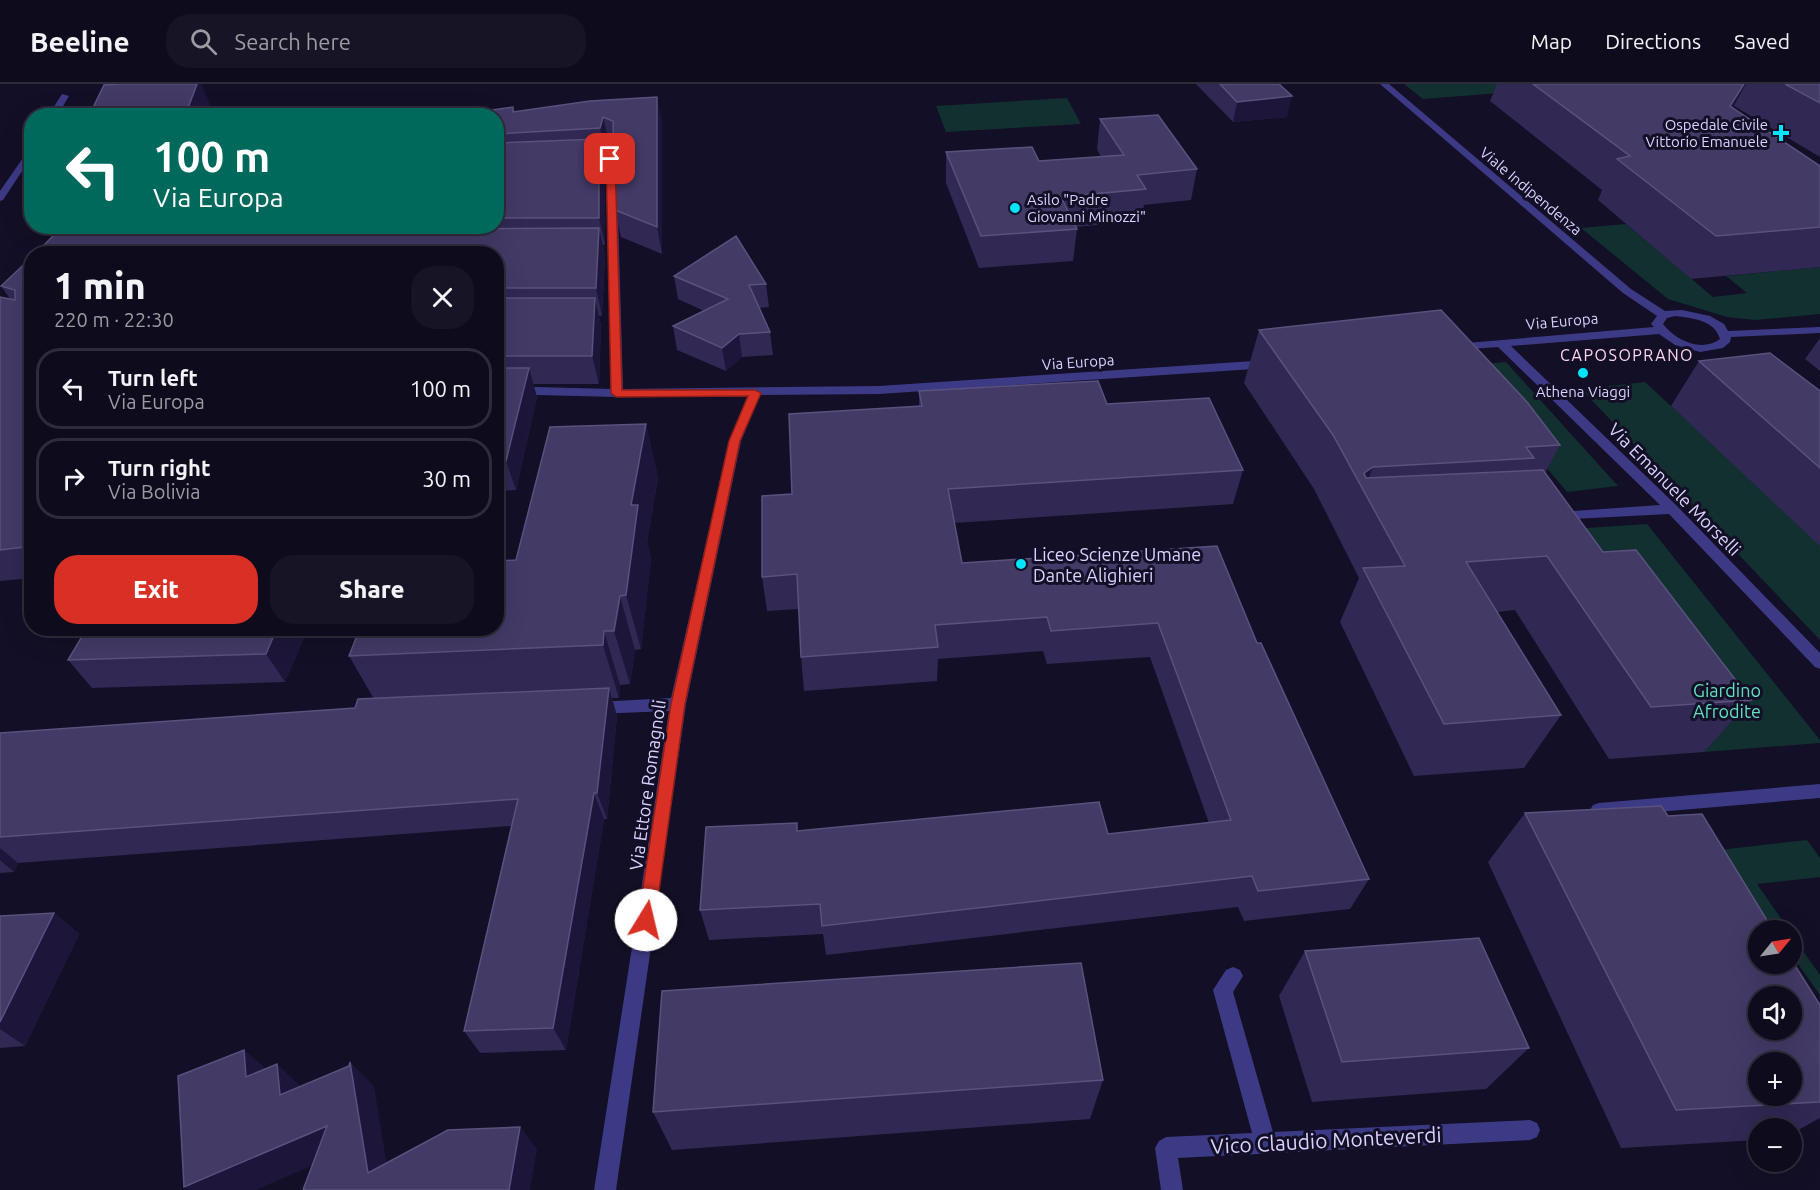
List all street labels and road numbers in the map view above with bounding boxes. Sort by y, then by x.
street label: Viale Indipendenza [1477,143,1585,239]
street label: Via Europa [1525,309,1599,333]
street label: Via Europa [1041,351,1115,373]
street label: Via Emanuele Morselli [1605,419,1745,559]
street label: Via Ettore Romagnoli [625,698,669,872]
street label: Vico Claudio Monteverdi [1210,1122,1442,1158]

